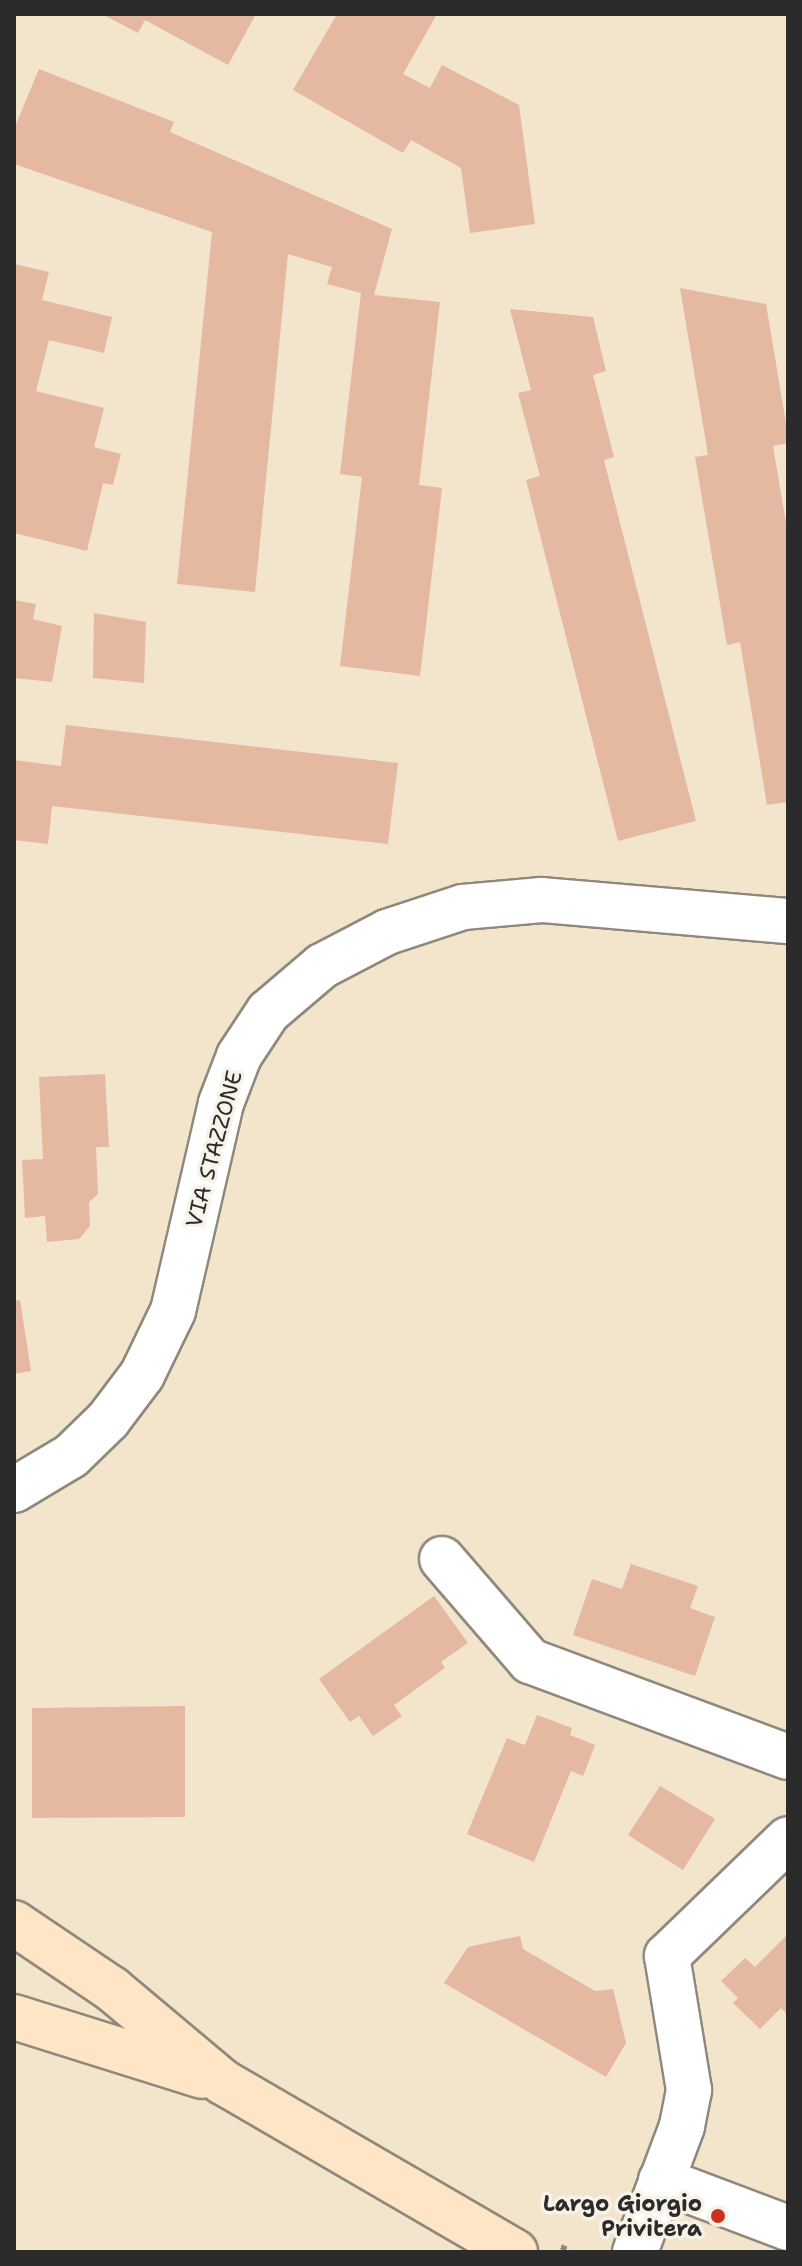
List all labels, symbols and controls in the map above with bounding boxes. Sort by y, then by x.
street label: VIA STAZZONE [180,1068,248,1230]
place label: Largo Giorgio Privitera [543,2190,702,2242]
marker: Largo Giorgio Privitera [709,2207,727,2225]

